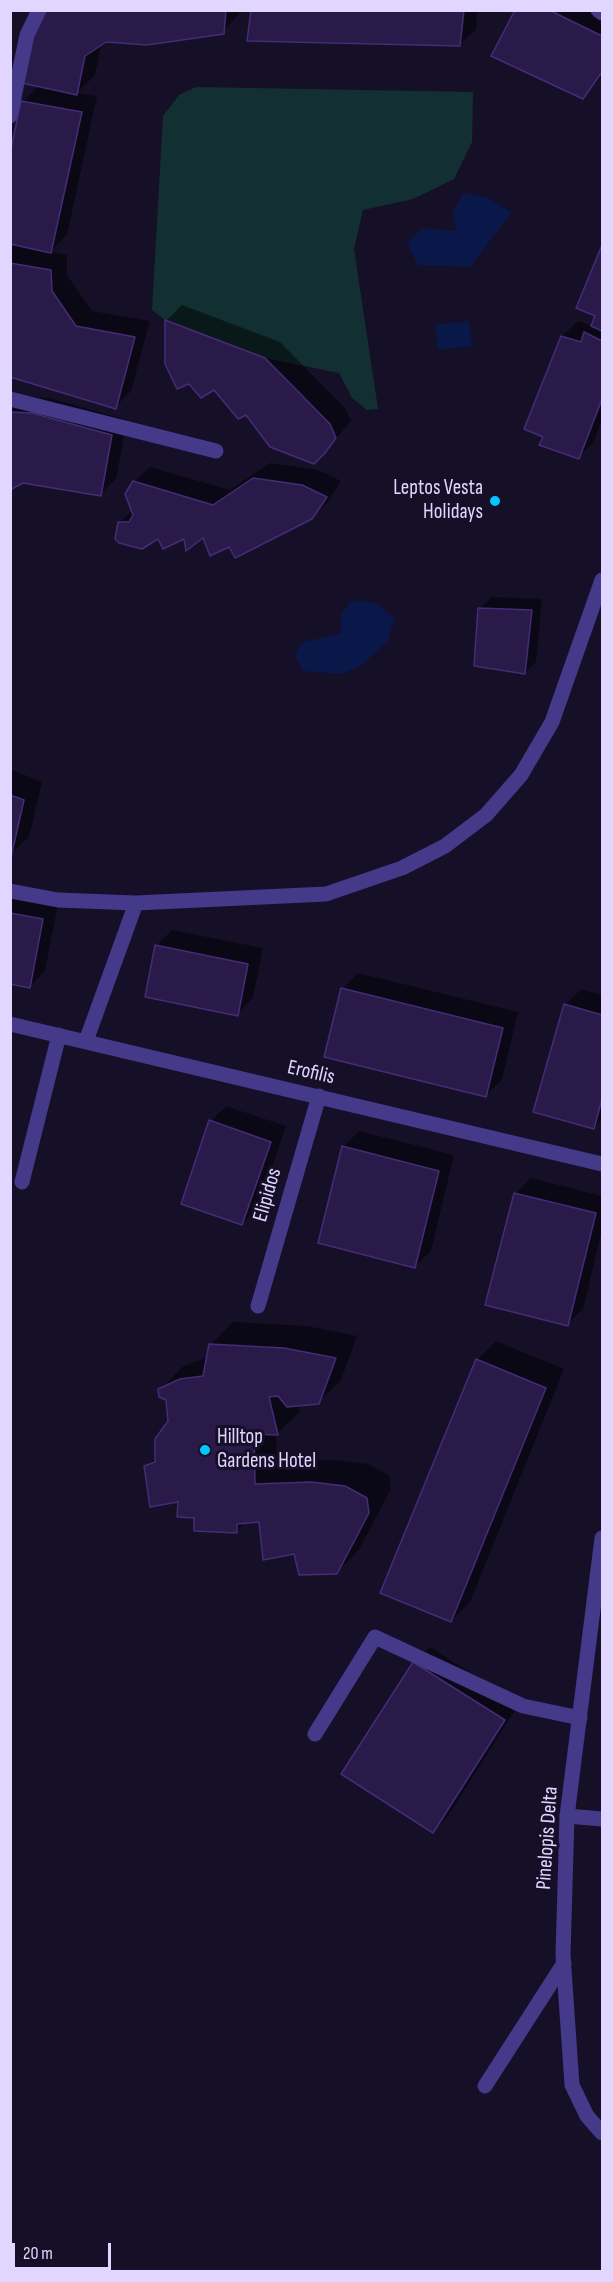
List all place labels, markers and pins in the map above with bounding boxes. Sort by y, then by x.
place label: Leptos Vesta Holidays [393,476,483,526]
marker: Leptos Vesta Holidays [488,494,502,508]
place label: Hilltop Gardens Hotel [217,1425,316,1475]
marker: Hilltop Gardens Hotel [198,1443,212,1457]

